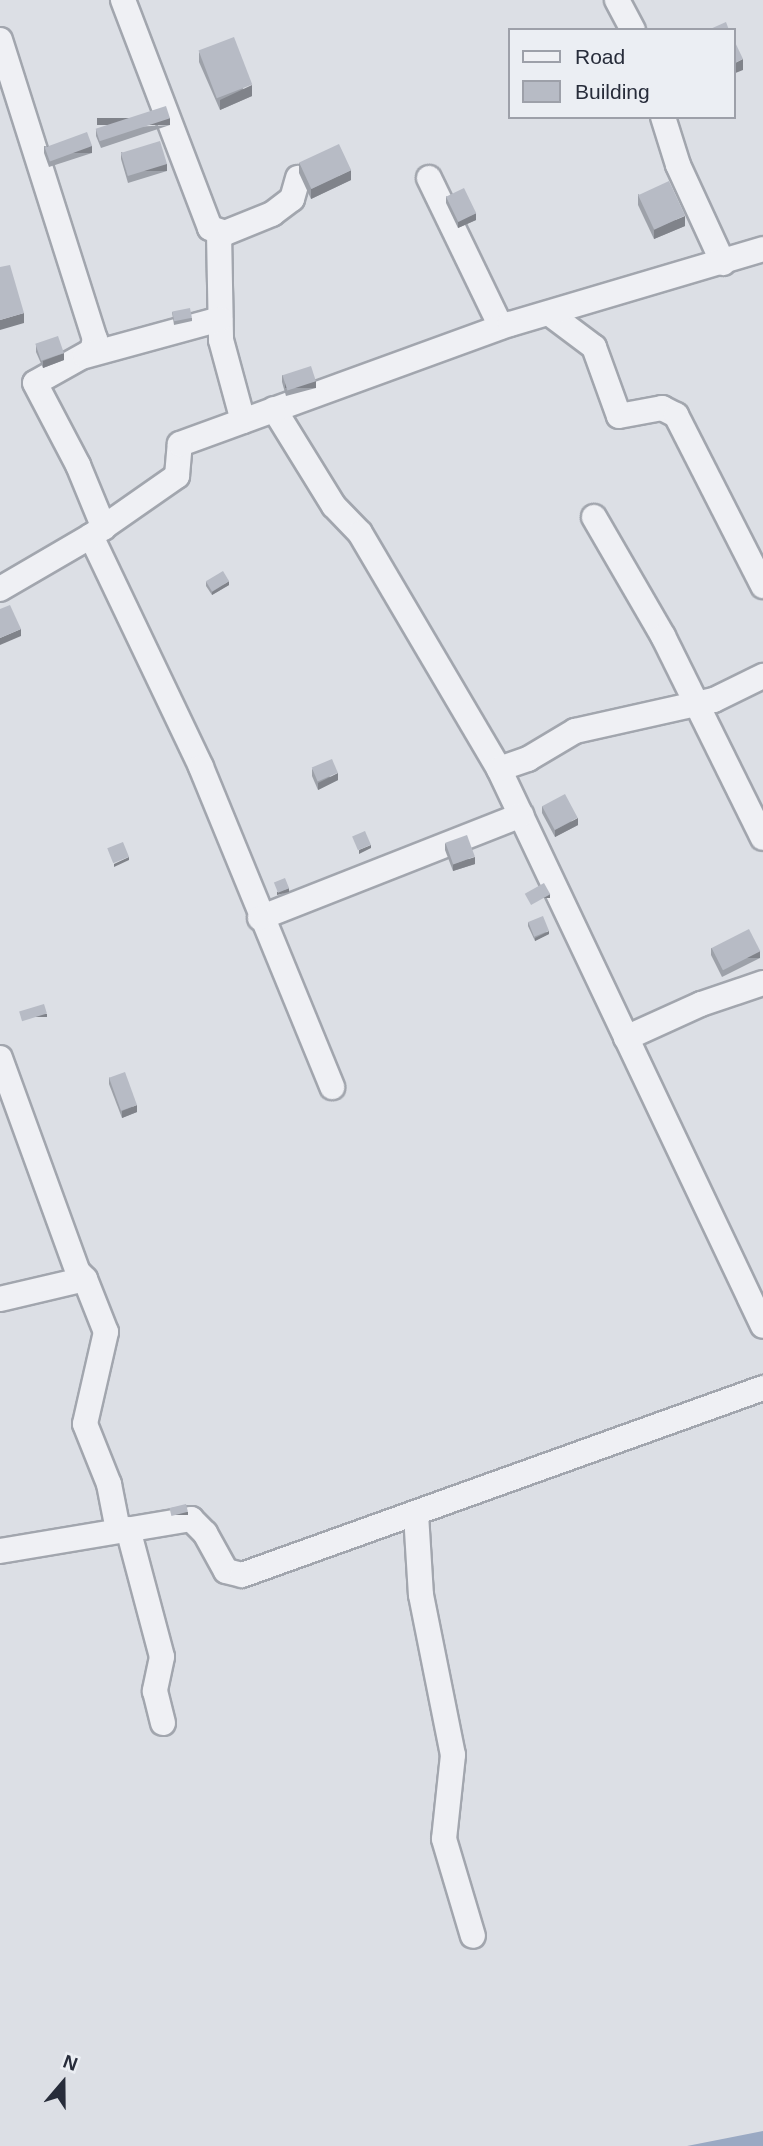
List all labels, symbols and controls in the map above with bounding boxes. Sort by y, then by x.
legend [508,28,735,119]
text: Road [575,45,625,68]
text: Building [575,80,650,103]
north arrow [28,2048,98,2118]
text: N [60,2051,80,2075]

